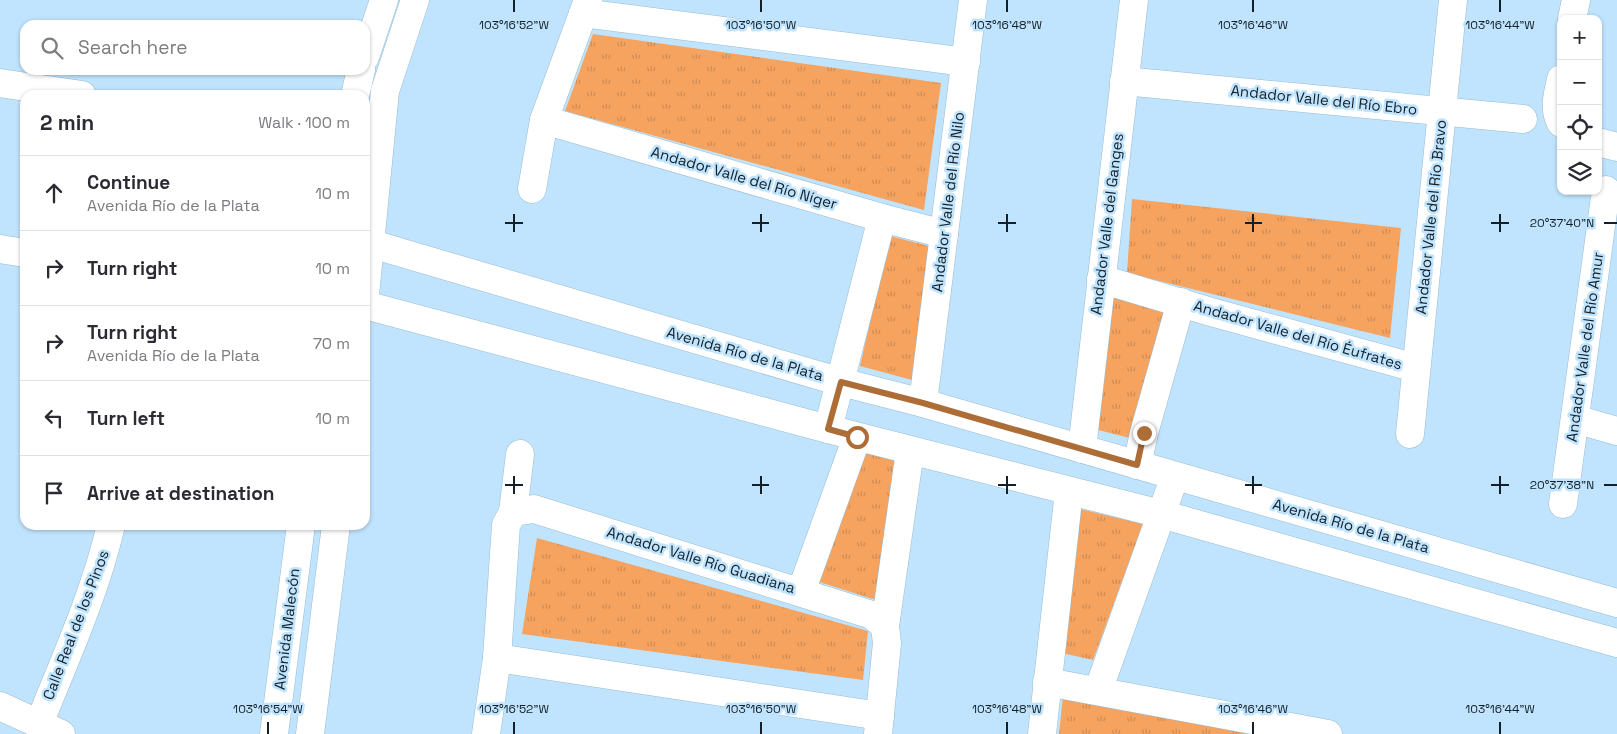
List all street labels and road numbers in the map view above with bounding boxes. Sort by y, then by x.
street label: Andador Valle del Río Ebro [1230,80,1418,119]
street label: Andador Valle del Río Nilo [927,111,968,293]
street label: Andador Valle del Río Bravo [1411,119,1450,315]
street label: Andador Valle del Ganges [1086,132,1127,316]
street label: Andador Valle del Río Níger [649,142,840,213]
street label: Andador Valle del Río Amur [1562,250,1607,443]
street label: Andador Valle del Río Éufrates [1192,296,1405,373]
street label: Avenida Río de la Plata [665,322,826,385]
street label: Avenida Río de la Plata [1271,494,1432,557]
street label: Andador Valle Río Guadiana [605,522,798,597]
street label: Calle Real de los Pinos [38,547,113,702]
street label: Avenida Malecón [270,567,303,691]

